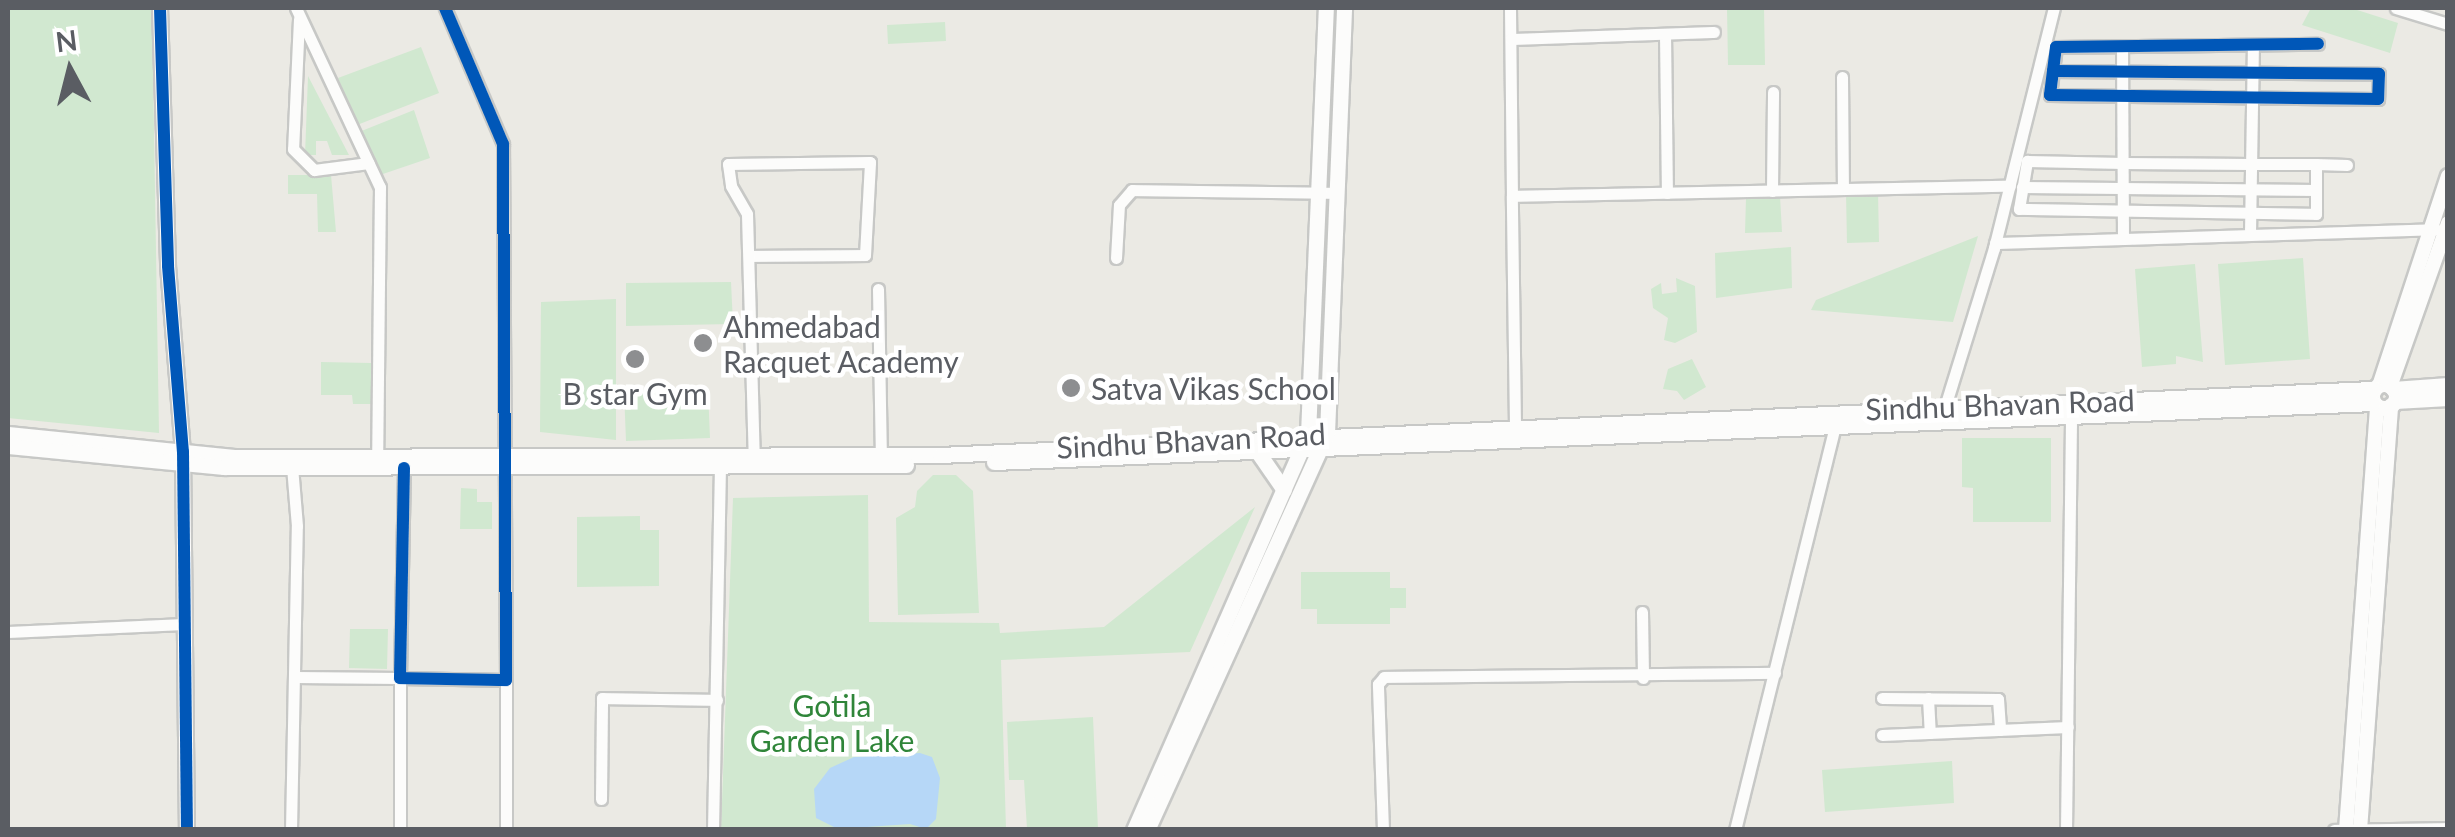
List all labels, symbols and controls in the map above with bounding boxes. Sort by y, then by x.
north arrow [20,20,120,120]
text: N [54,22,79,58]
place label: Ahmedabad Racquet Academy [723,308,960,378]
marker: Ahmedabad Racquet Academy [692,332,714,354]
marker: B star Gym [624,348,646,370]
place label: Satva Vikas School [1091,370,1337,406]
place label: B star Gym [562,375,708,411]
marker: Satva Vikas School [1060,377,1082,399]
street label: Sindhu Bhavan Road [1865,381,2135,427]
street label: Sindhu Bhavan Road [1056,415,1326,465]
park label: Gotila Garden Lake [750,687,914,758]

